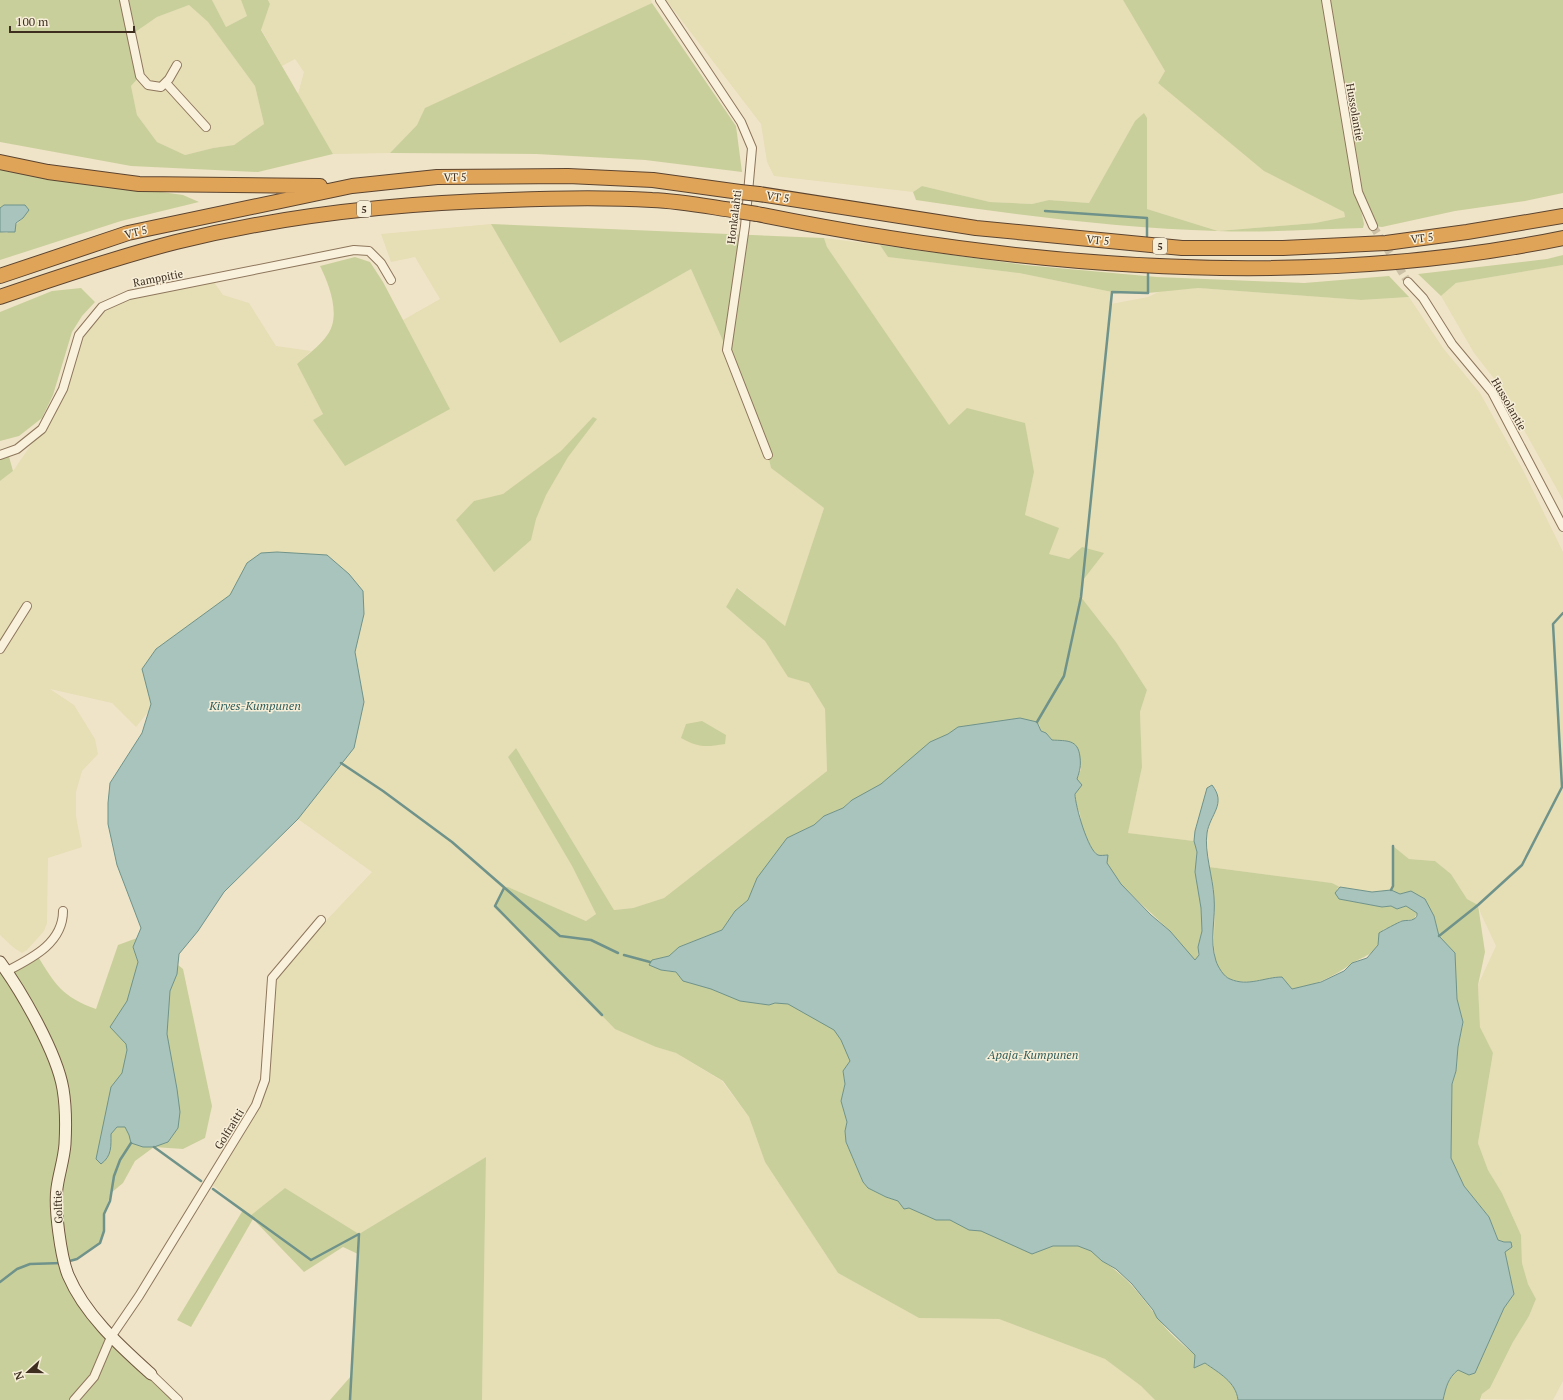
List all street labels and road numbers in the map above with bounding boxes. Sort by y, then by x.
street label: Hussolantie [1343,82,1367,142]
street label: VT 5 [443,170,467,184]
street label: VT 5 [766,188,790,206]
street label: Honkalahti [724,189,744,245]
road number: 5 [357,201,371,217]
street label: VT 5 [123,222,149,242]
street label: VT 5 [1410,230,1434,246]
street label: VT 5 [1086,232,1110,248]
road number: 5 [1153,238,1167,254]
street label: Ramppitie [132,266,185,290]
street label: Hussolantie [1488,375,1530,433]
street label: Golfraitti [211,1106,247,1152]
street label: Golftie [50,1190,66,1224]

